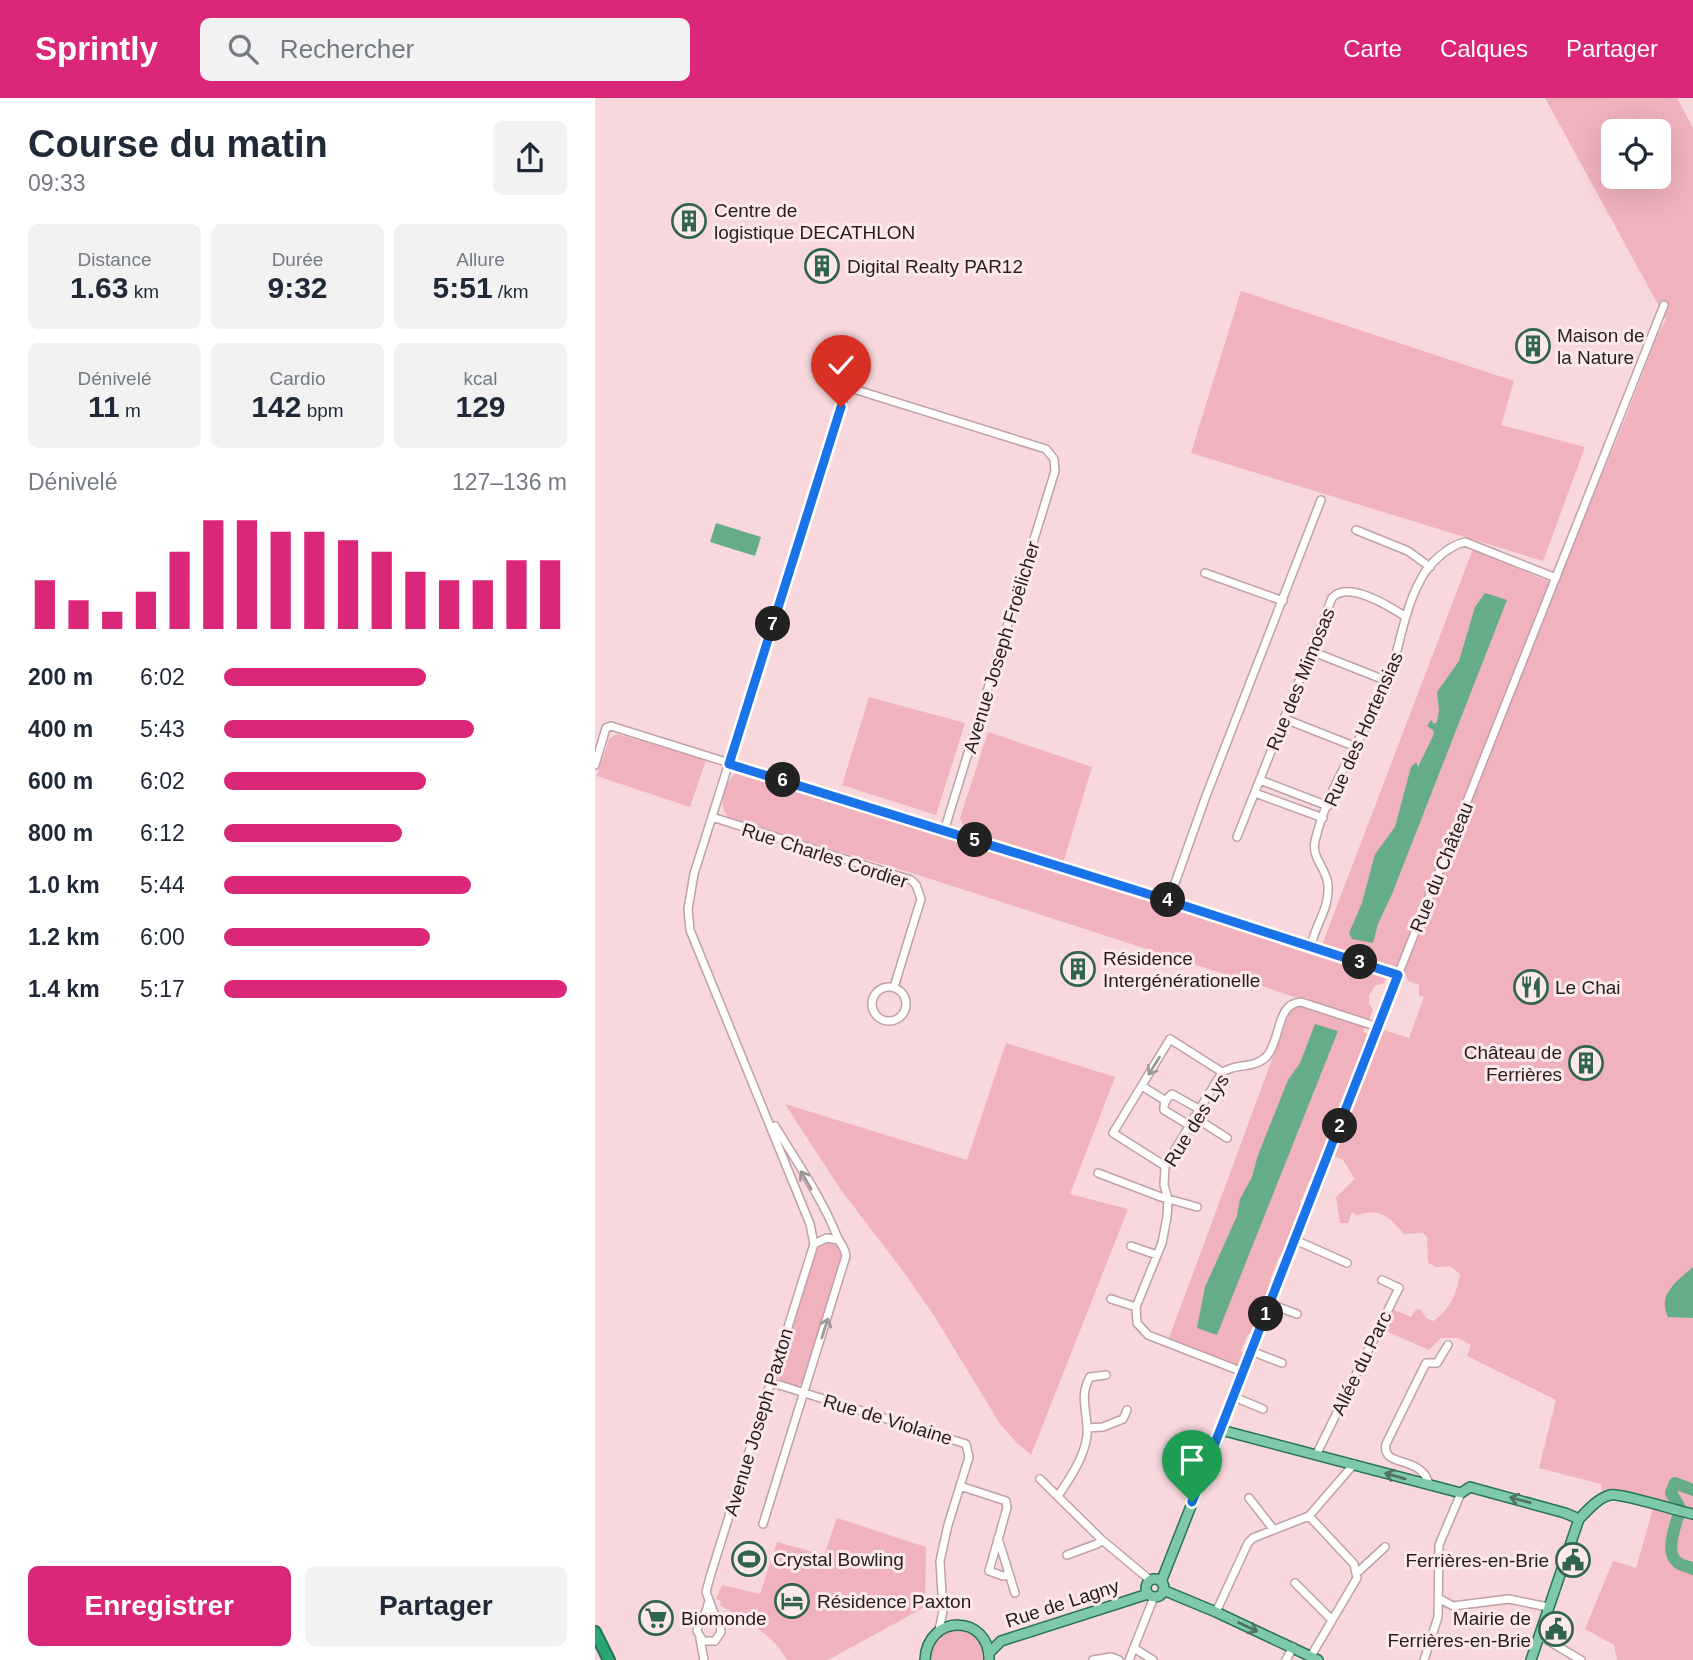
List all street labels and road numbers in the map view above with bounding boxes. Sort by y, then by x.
street label: Avenue Joseph Froëlicher [959,538,1044,756]
street label: Rue des Mimosas [1262,605,1339,754]
street label: Rue des Hortensias [1320,649,1407,810]
street label: Rue du Château [1406,799,1477,935]
street label: Rue Charles Cordier [739,819,911,892]
street label: Rue des Lys [1160,1070,1233,1170]
street label: Allée du Parc [1327,1308,1396,1419]
street label: Avenue Joseph Paxton [720,1326,797,1518]
street label: Rue de Violaine [821,1390,955,1449]
street label: Rue de Lagny [1003,1575,1122,1632]

